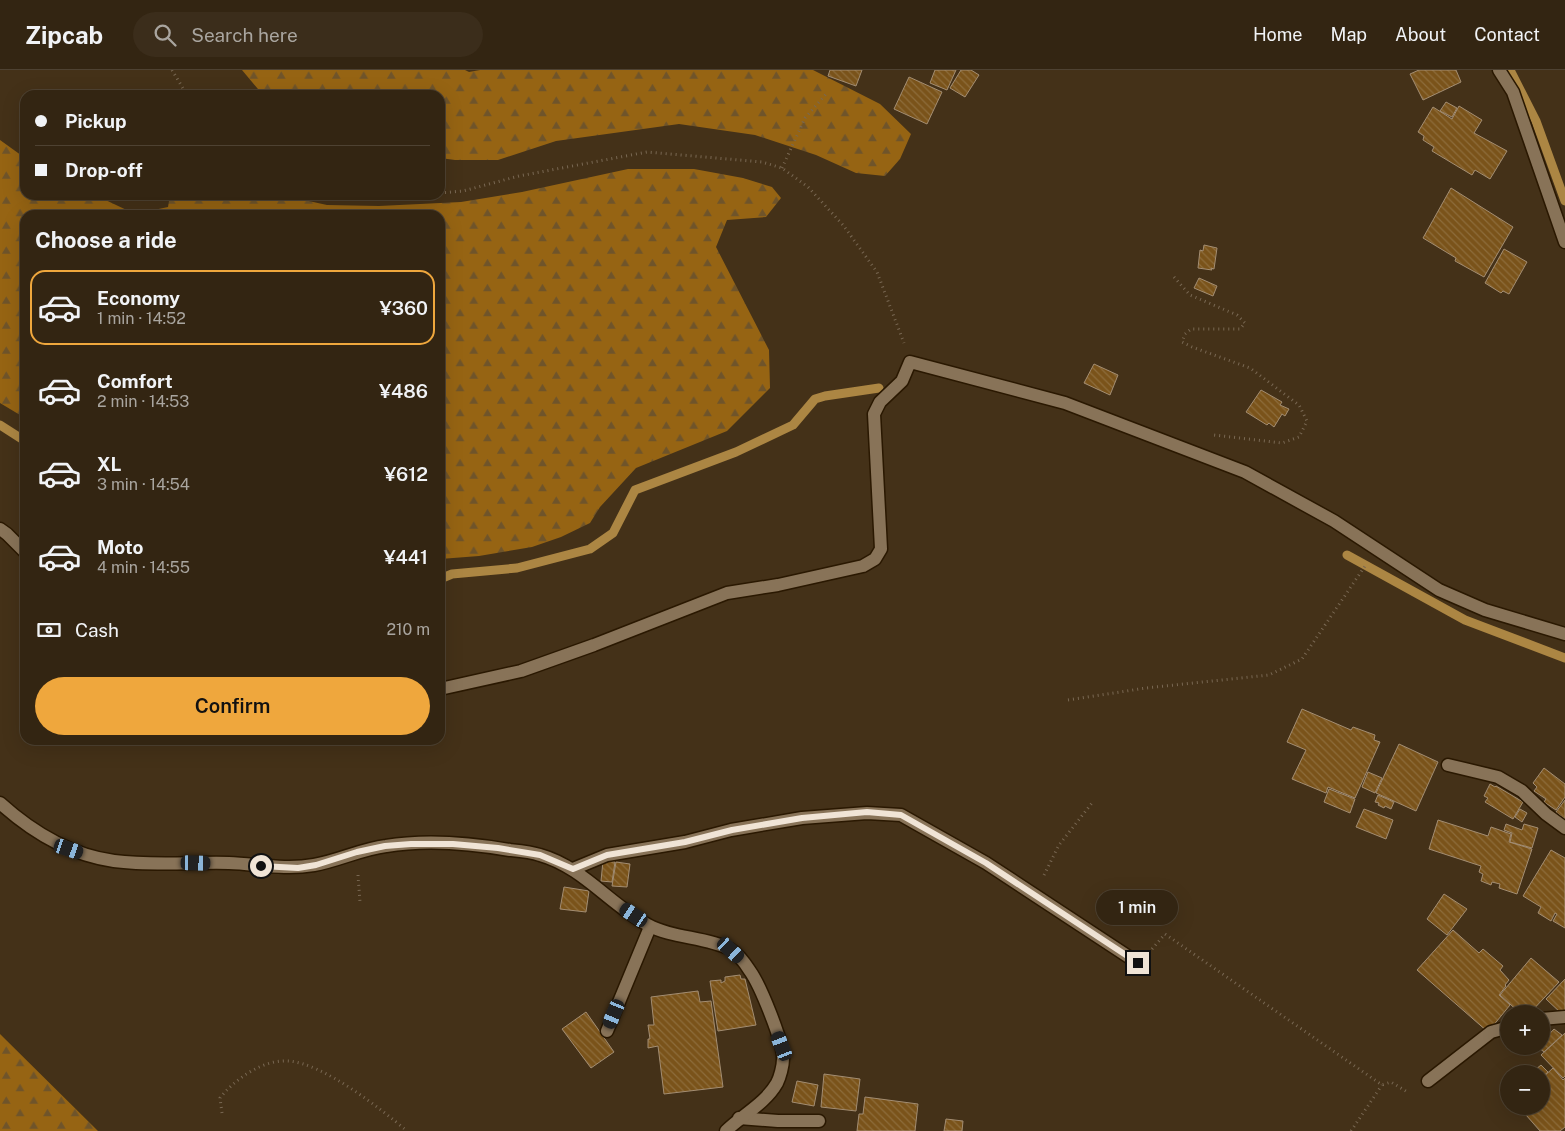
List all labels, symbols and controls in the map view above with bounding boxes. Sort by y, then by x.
search box [133,12,483,57]
text: Zipcab [25,21,103,49]
icon: search [151,21,179,49]
text: Search here [191,24,298,46]
text: Home [1253,24,1303,45]
text: Map [1331,24,1367,45]
text: About [1395,24,1446,45]
text: Contact [1474,24,1540,45]
text: Pickup [65,110,127,132]
text: Drop-off [65,159,142,181]
text: Choose a ride [35,227,177,253]
icon: car [37,285,82,330]
text: Economy [97,287,180,309]
text: ¥360 [380,297,428,319]
text: 1 min · 14:52 [97,309,186,328]
icon: car [37,368,82,413]
text: Comfort [97,370,173,392]
text: ¥486 [379,380,428,402]
text: 2 min · 14:53 [97,392,189,411]
icon: car [37,451,82,496]
text: XL [97,453,122,475]
text: ¥612 [384,463,428,485]
text: 3 min · 14:54 [97,475,190,494]
icon: car [37,534,82,579]
text: Moto [97,536,143,558]
text: ¥441 [383,546,428,568]
text: 4 min · 14:55 [97,558,190,577]
icon: cash [35,616,63,644]
text: Cash [75,619,119,641]
text: 210 m [386,620,430,639]
button: Confirm [35,677,430,735]
car [52,837,85,861]
car [180,855,211,871]
route start [250,855,272,877]
callout: 1 min [1097,890,1179,926]
text: 1 min [1118,898,1156,917]
car [617,900,650,930]
car [714,934,747,966]
route end [1127,952,1149,974]
car [601,997,626,1031]
map controls [1500,1005,1550,1115]
button: + [1500,1005,1550,1055]
car [769,1029,794,1063]
button: − [1500,1065,1550,1115]

